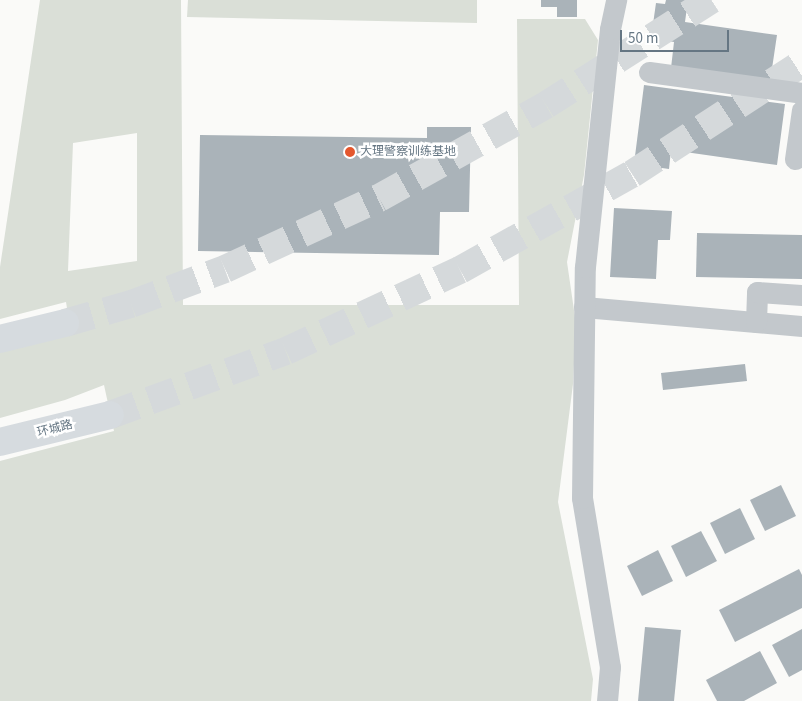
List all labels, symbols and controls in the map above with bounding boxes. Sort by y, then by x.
scale bar [622,20,731,52]
text: 50 m [628,28,658,49]
place label: 大理警察训练基地 [360,145,456,159]
marker: 大理警察训练基地 [344,146,356,158]
street label: 环城路 [36,418,74,440]

